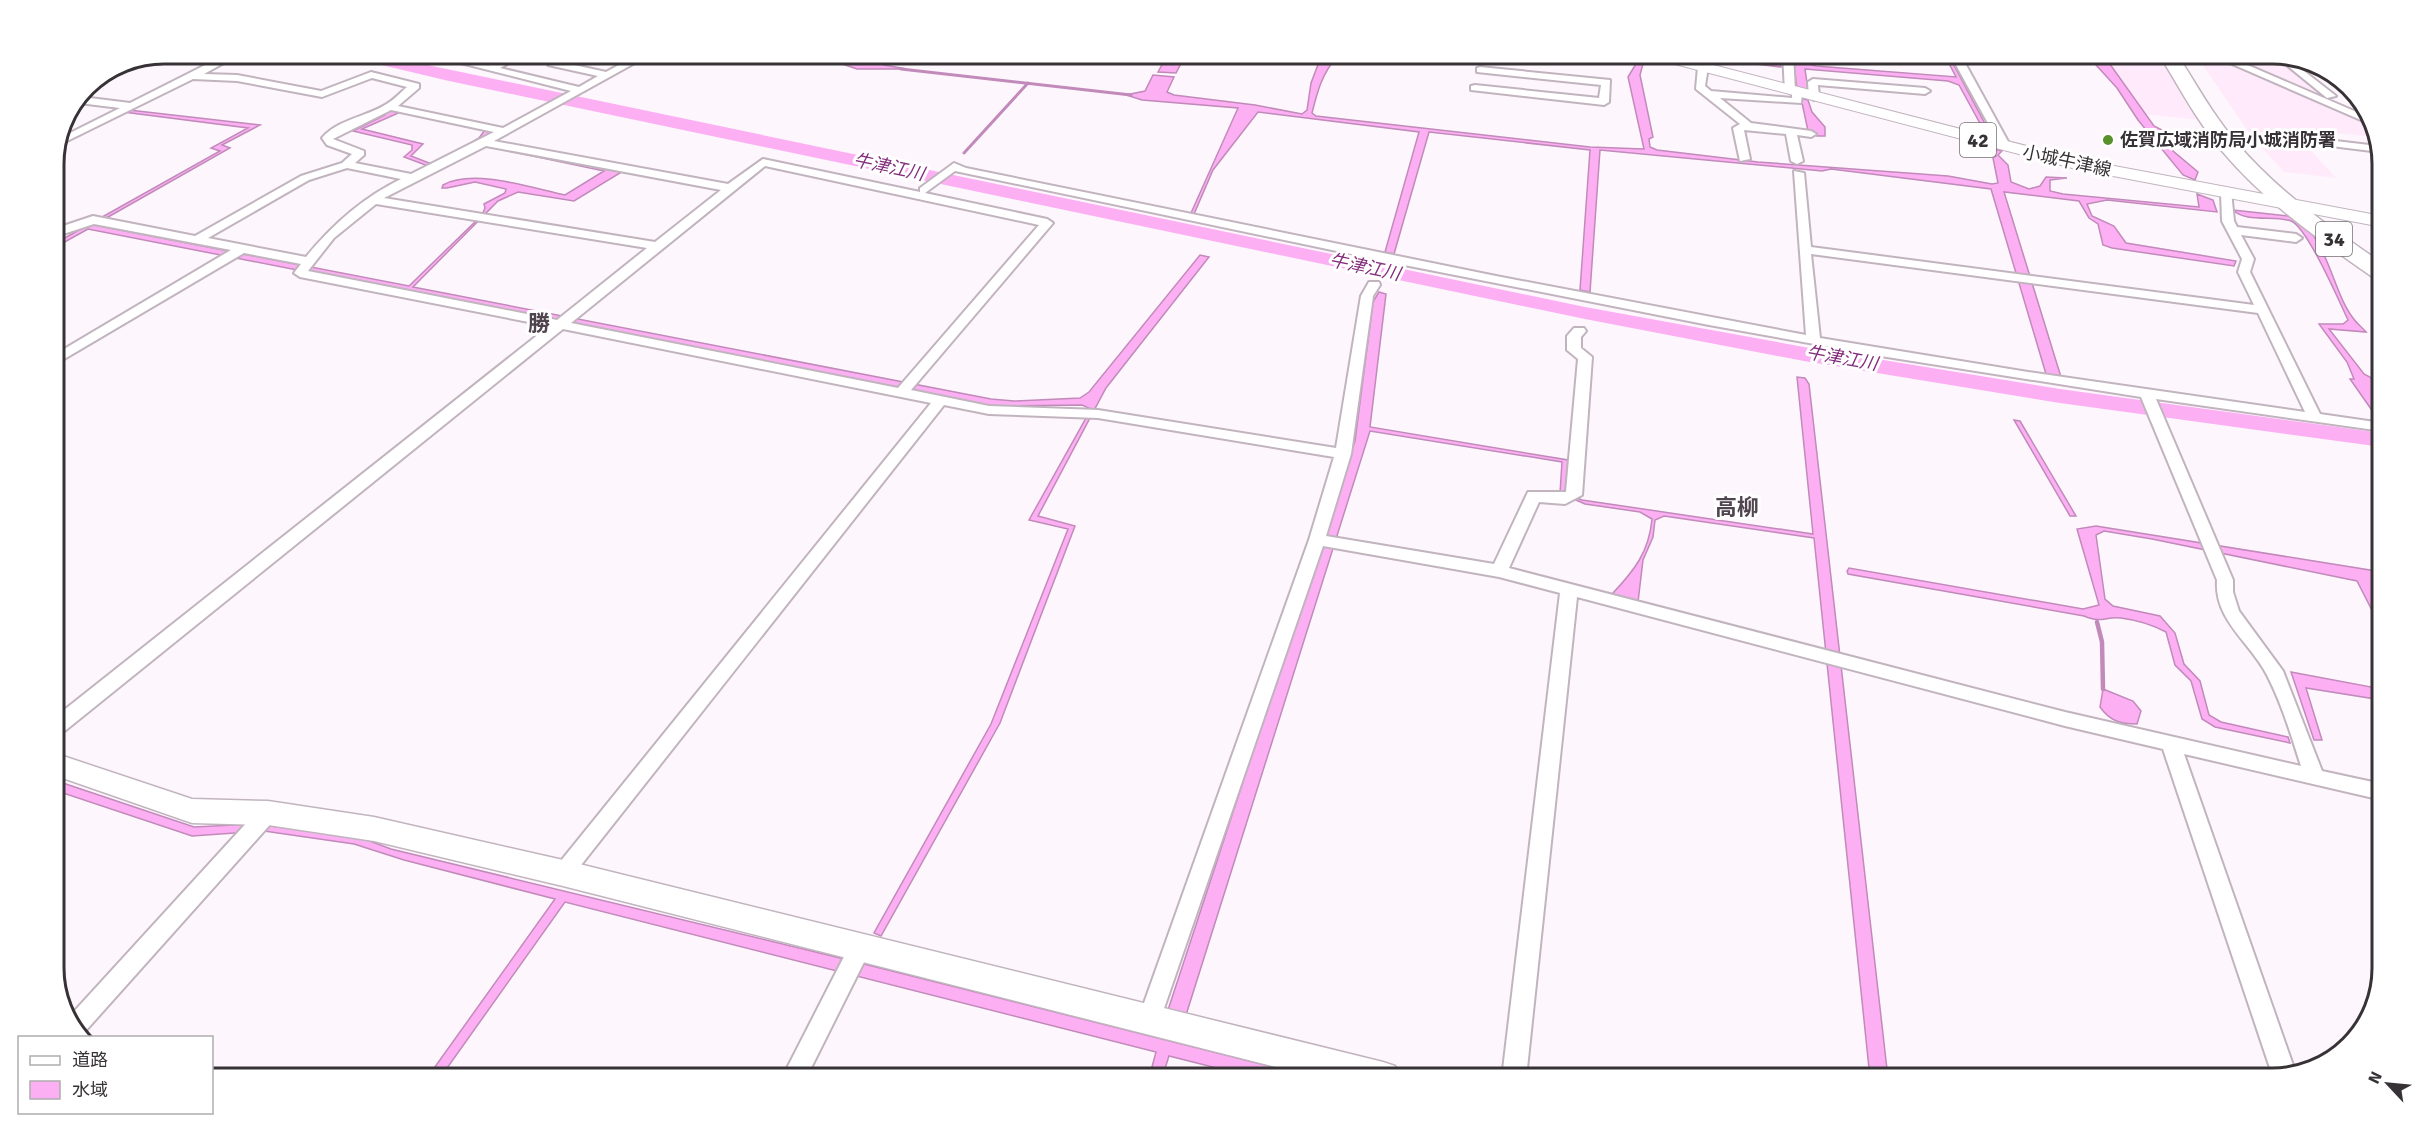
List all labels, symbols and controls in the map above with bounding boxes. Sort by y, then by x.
road number: 42 [1960,123,1996,157]
place label: 佐賀広域消防局小城消防署 [2120,129,2336,151]
marker: 佐賀広域消防局小城消防署 [2101,133,2115,147]
street label: 小城牛津線 [2021,141,2113,181]
water label: 牛津江川 [851,149,928,186]
road number: 34 [2316,222,2352,256]
water label: 牛津江川 [1327,249,1404,286]
district label: 勝 [528,310,550,337]
water label: 牛津江川 [1805,341,1881,375]
district label: 高柳 [1715,494,1759,521]
legend [18,1036,213,1114]
text: 道路 [72,1049,108,1071]
north arrow [2358,1054,2418,1114]
text: N [2364,1068,2387,1087]
text: 水域 [72,1079,108,1101]

